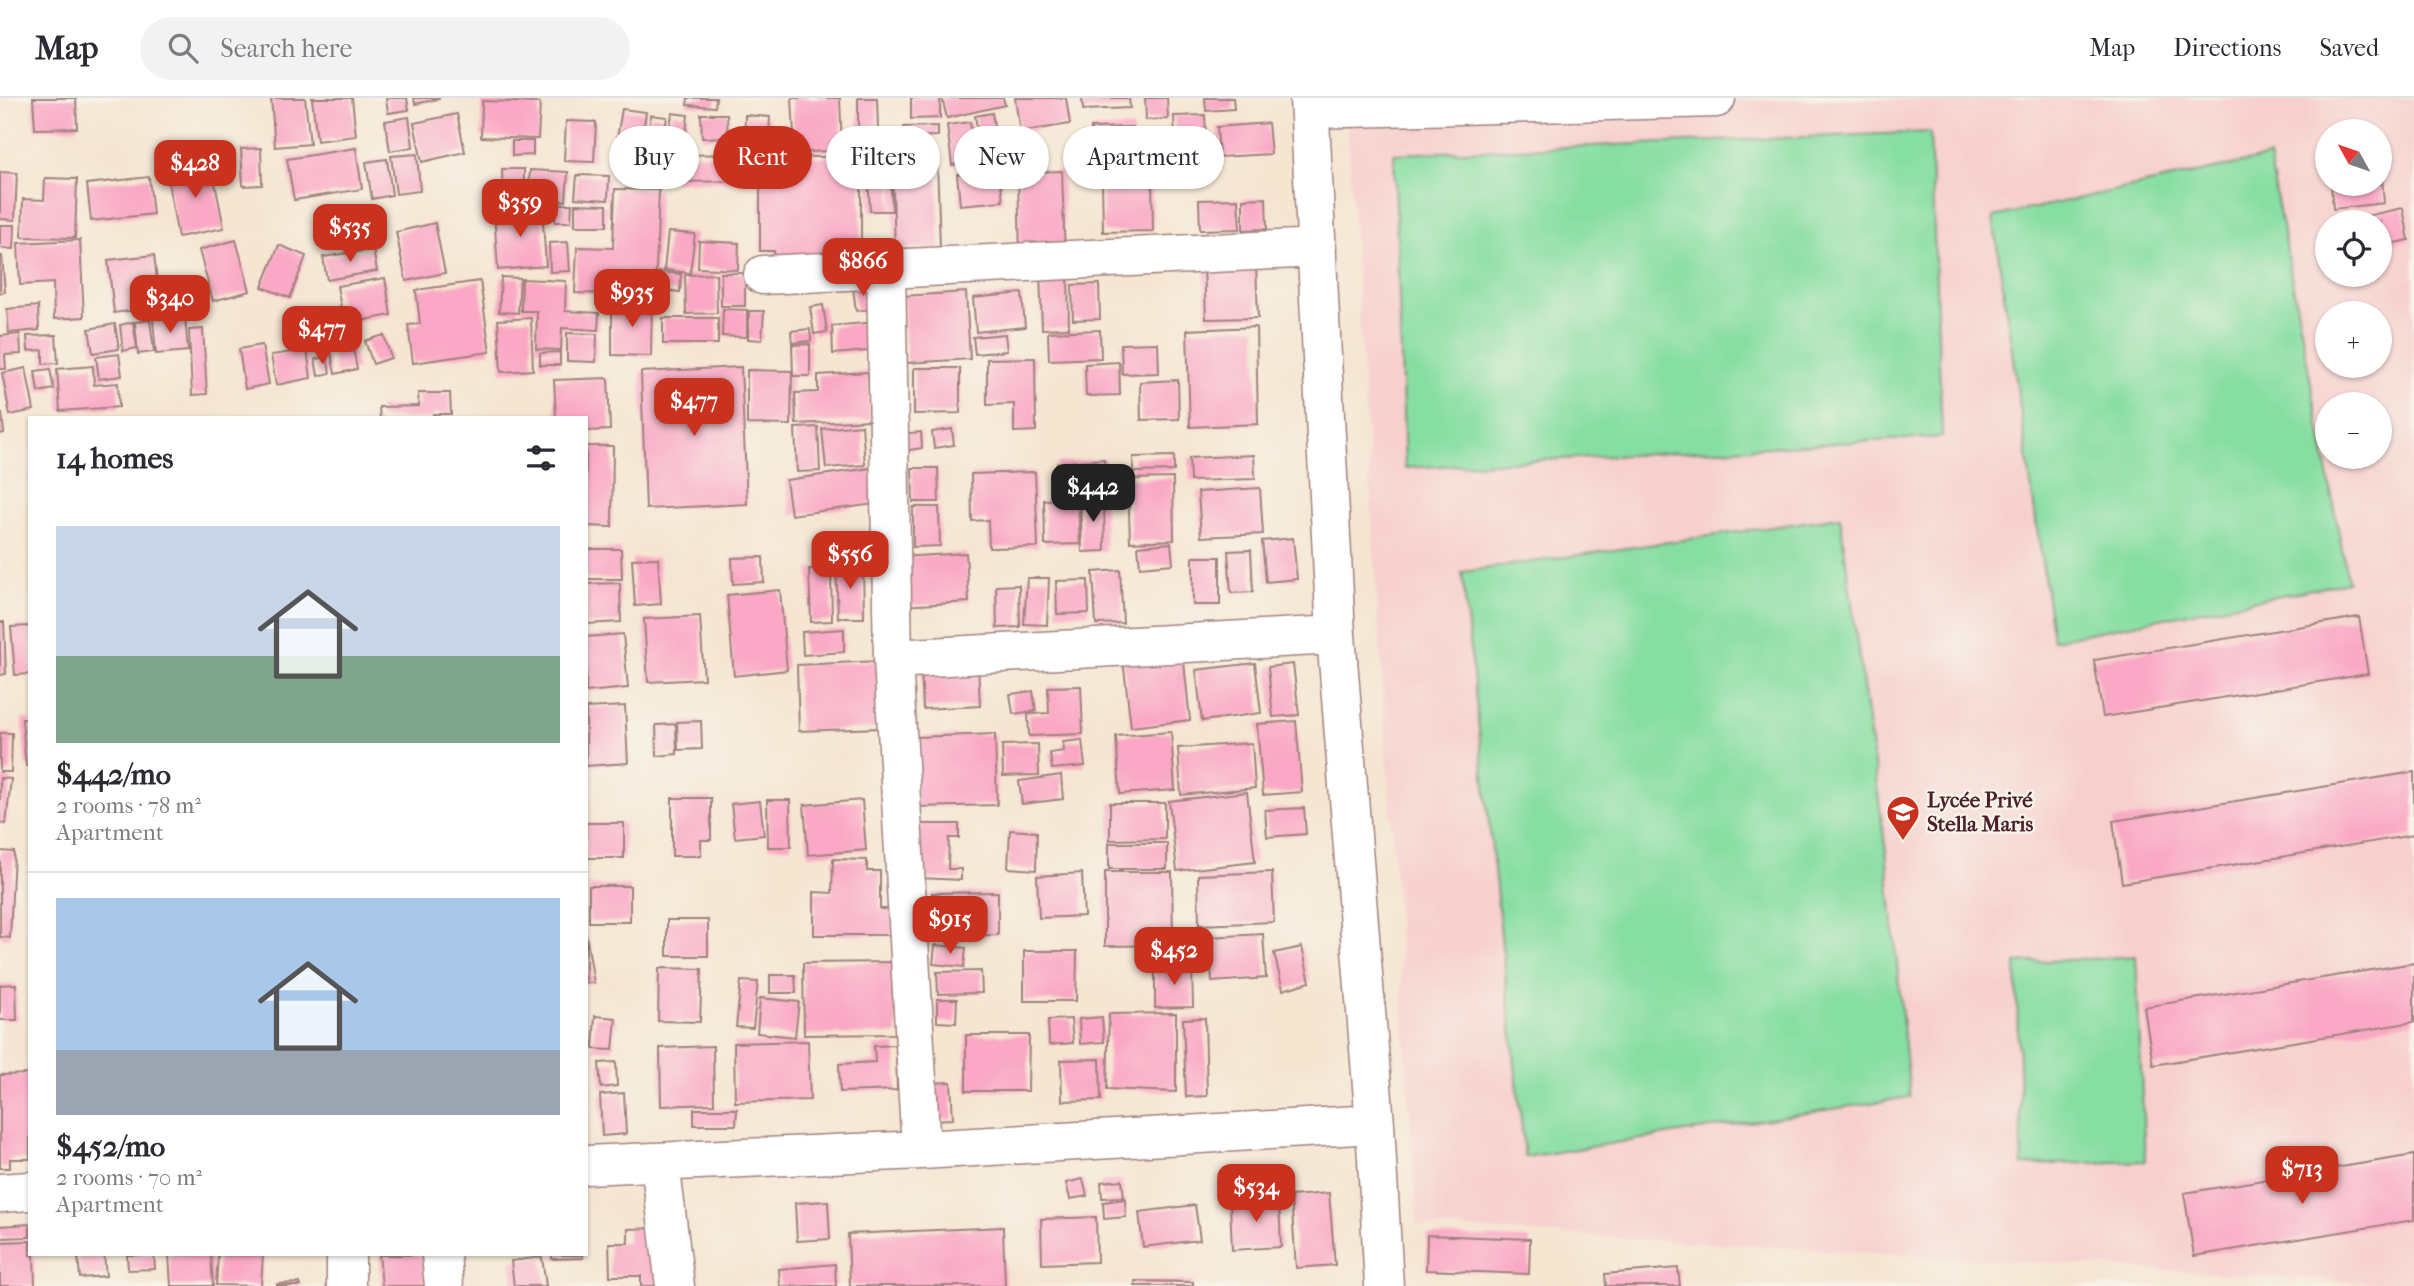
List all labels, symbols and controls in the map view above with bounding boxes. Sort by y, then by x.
search box [140,17,630,80]
text: Map [35,29,98,68]
icon: search [164,29,202,67]
text: Search here [220,33,352,64]
text: Map [2089,34,2135,62]
text: Directions [2173,34,2281,62]
text: Saved [2319,34,2379,62]
north arrow [2315,119,2392,196]
map controls [2315,119,2392,469]
chip: Buy [609,126,699,189]
chip: Rent [713,126,812,189]
chip: Filters [826,126,940,189]
chip: New [954,126,1049,189]
chip: Apartment [1063,126,1224,189]
pin: $428 [154,140,236,200]
text: $428 [170,149,220,176]
pin: $359 [479,180,561,239]
text: $359 [498,188,542,215]
pin: $535 [309,204,391,264]
button: locate [2315,210,2392,287]
text: $535 [329,213,371,240]
pin: $866 [822,238,904,298]
text: $866 [838,247,888,274]
pin: $935 [591,270,673,329]
pin: $340 [129,275,211,335]
text: $935 [610,278,654,305]
text: $340 [146,284,194,311]
button: + [2315,301,2392,378]
pin: $477 [281,306,363,366]
text: $477 [298,315,346,342]
pin: $477 [653,378,735,438]
text: $477 [670,387,718,414]
button: − [2315,392,2392,469]
icon: filters [522,439,560,477]
text: 14 homes [56,441,173,476]
pin: $442 [1052,464,1134,524]
text: $442 [1067,473,1119,500]
pin: $556 [809,532,891,591]
text: $556 [828,540,872,567]
icon: home [245,571,371,697]
text: $442/mo [56,757,171,792]
place label: Lycée Privé Stella Maris [1927,788,2034,836]
text: 2 rooms · 78 m² [56,792,201,819]
school or university icon: Lycée Privé Stella Maris [1884,793,1922,842]
text: Apartment [56,819,164,846]
pin: $915 [909,896,991,956]
text: $915 [929,905,971,932]
pin: $452 [1133,928,1215,987]
text: $452 [1150,936,1198,963]
icon: home [245,943,371,1069]
text: $452/mo [56,1129,165,1164]
pin: $713 [2261,1146,2343,1206]
text: $713 [2281,1155,2323,1182]
text: 2 rooms · 70 m² [56,1164,202,1191]
pin: $534 [1215,1164,1297,1224]
text: $534 [1233,1173,1279,1200]
text: Apartment [56,1191,164,1218]

